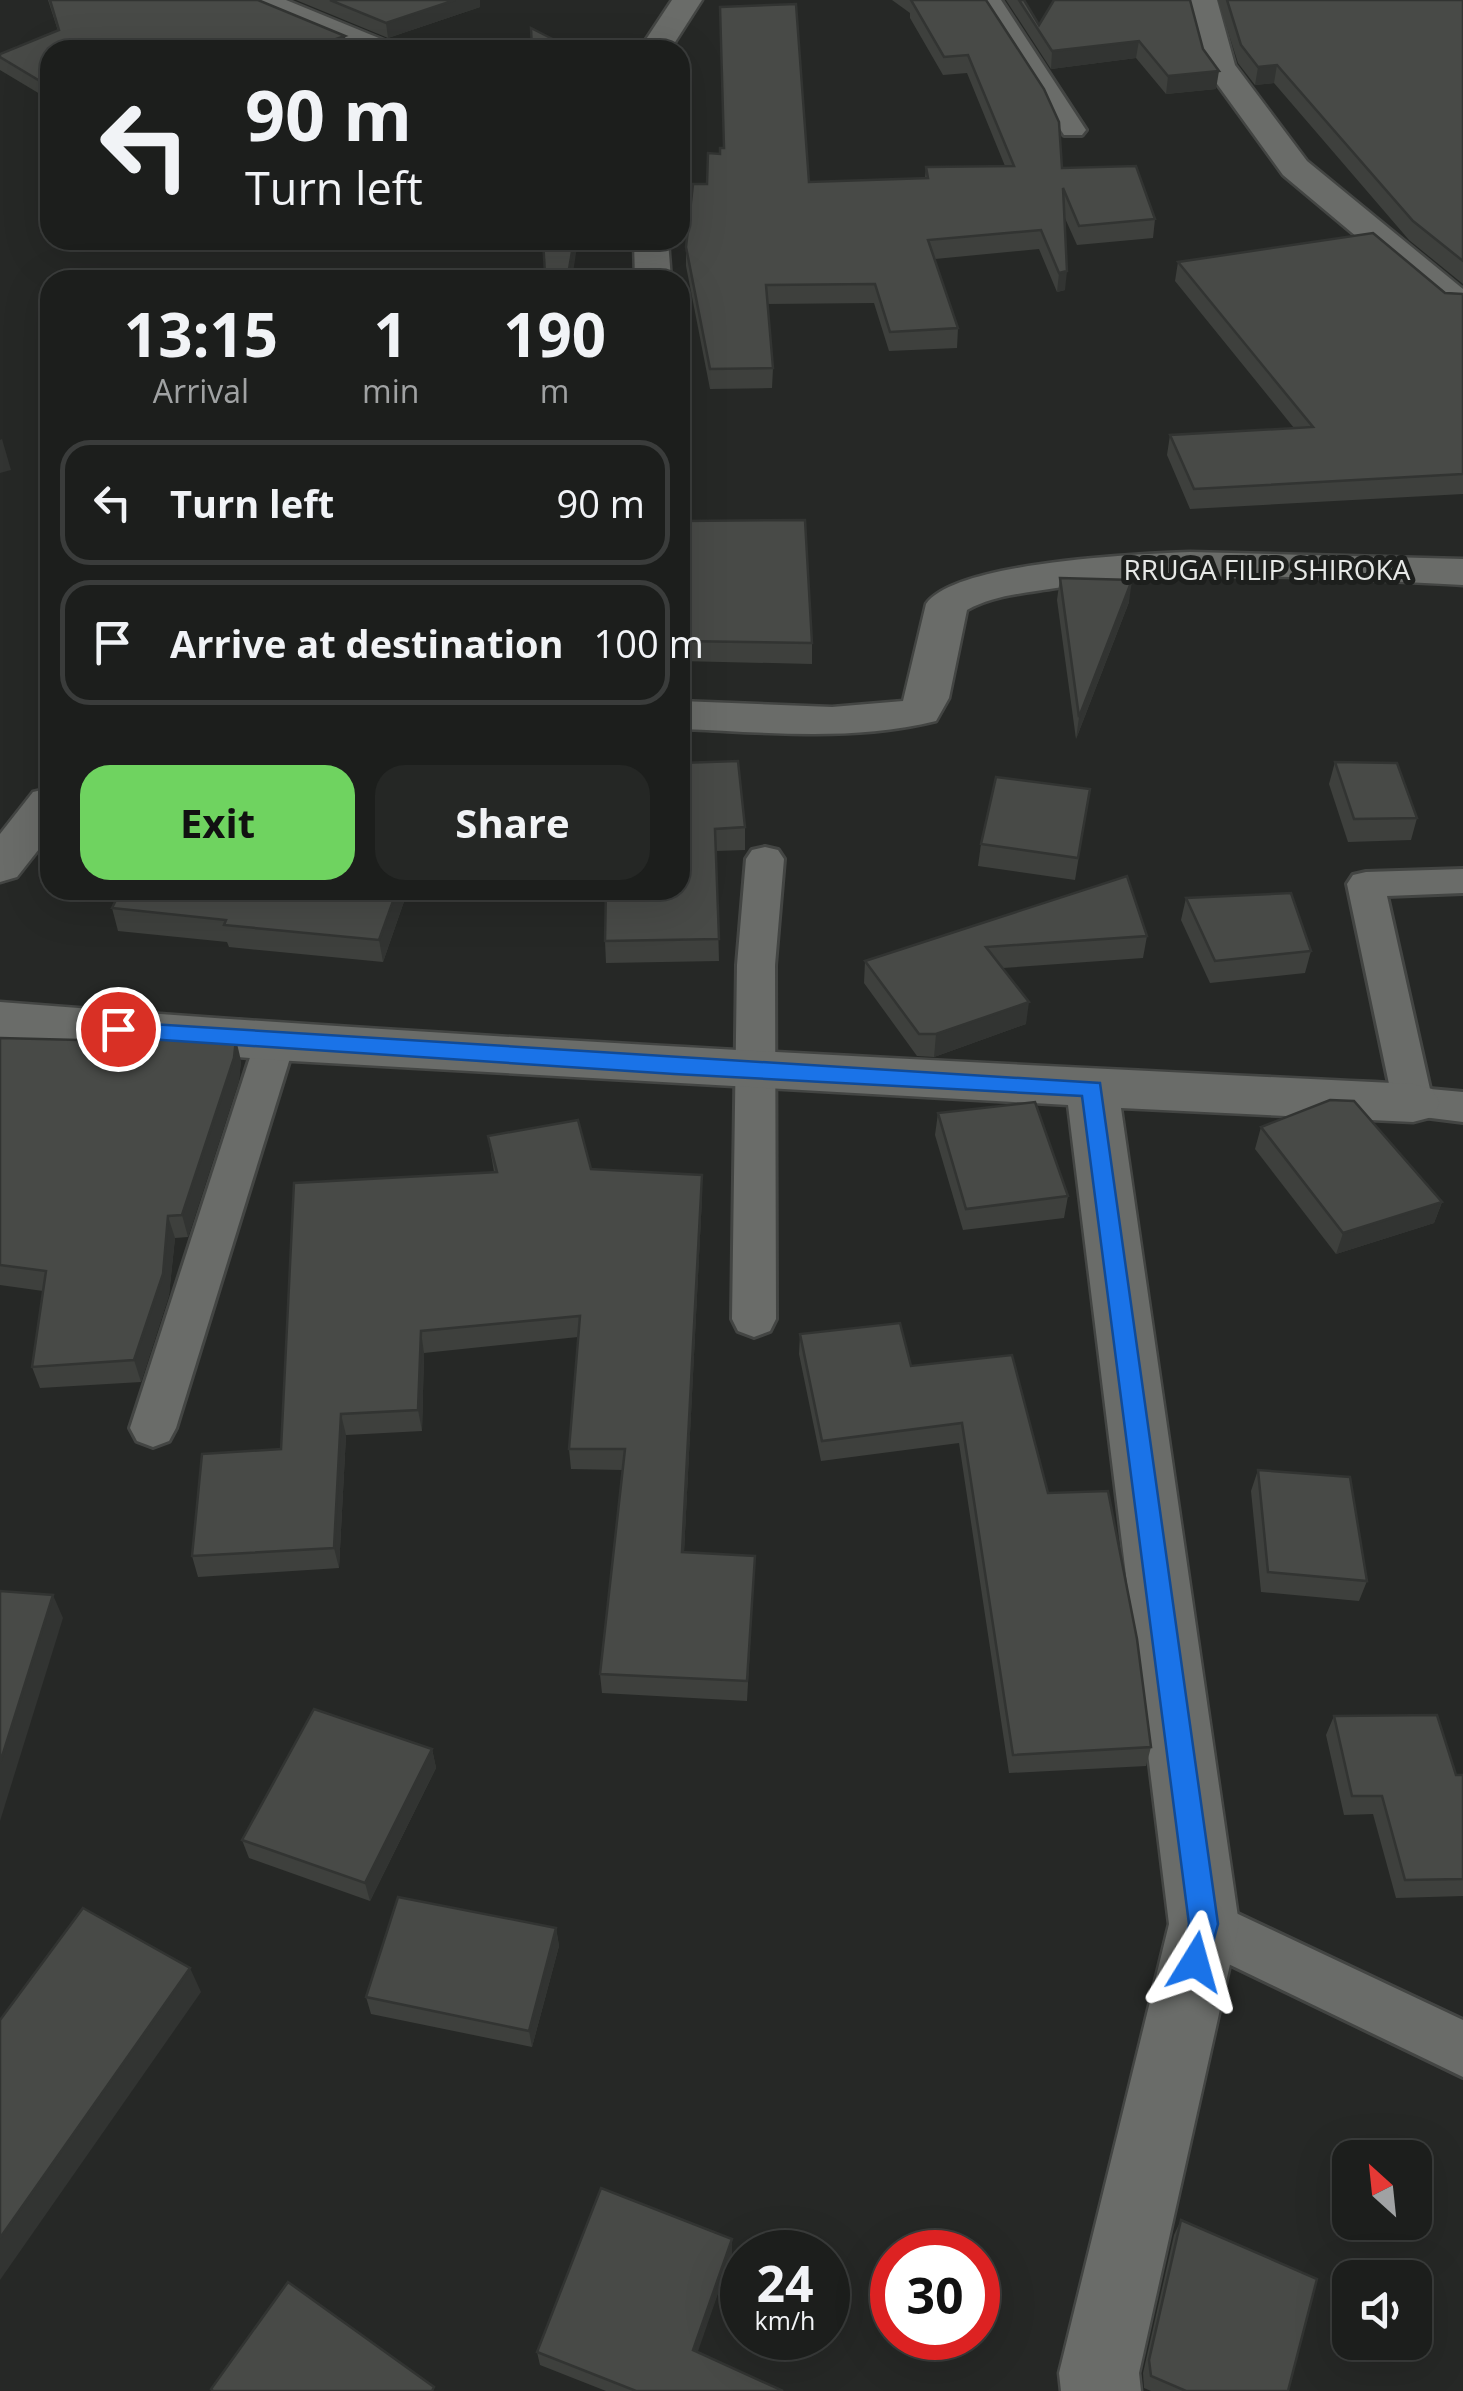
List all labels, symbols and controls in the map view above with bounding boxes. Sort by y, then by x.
text: 90 m [245,66,412,162]
icon: left [80,80,210,210]
text: Turn left [245,157,423,218]
text: 13:15 [124,293,278,375]
text: 1 [374,293,408,375]
text: 190 [503,293,606,375]
text: Arrival [153,369,249,412]
text: min [362,369,419,412]
text: m [540,369,569,412]
icon: left [85,475,140,530]
text: Turn left [170,477,334,529]
text: 90 m [556,477,645,529]
street label: RRUGA FILIP SHIROKA [1124,550,1411,588]
icon: arrive [85,615,140,670]
text: Arrive at destination [170,617,564,669]
text: 100 m [594,617,704,669]
button: Exit [80,765,355,880]
button: Share [375,765,650,880]
pin [76,987,161,1072]
icon: arrive [91,1002,146,1057]
position arrow [1143,1910,1247,2014]
north arrow [1332,2140,1432,2240]
map controls [1332,2140,1432,2360]
speed limit sign: 30 [870,2230,1000,2360]
text: 24 [756,2249,814,2317]
button: sound [1332,2260,1432,2360]
text: km/h [755,2303,815,2337]

